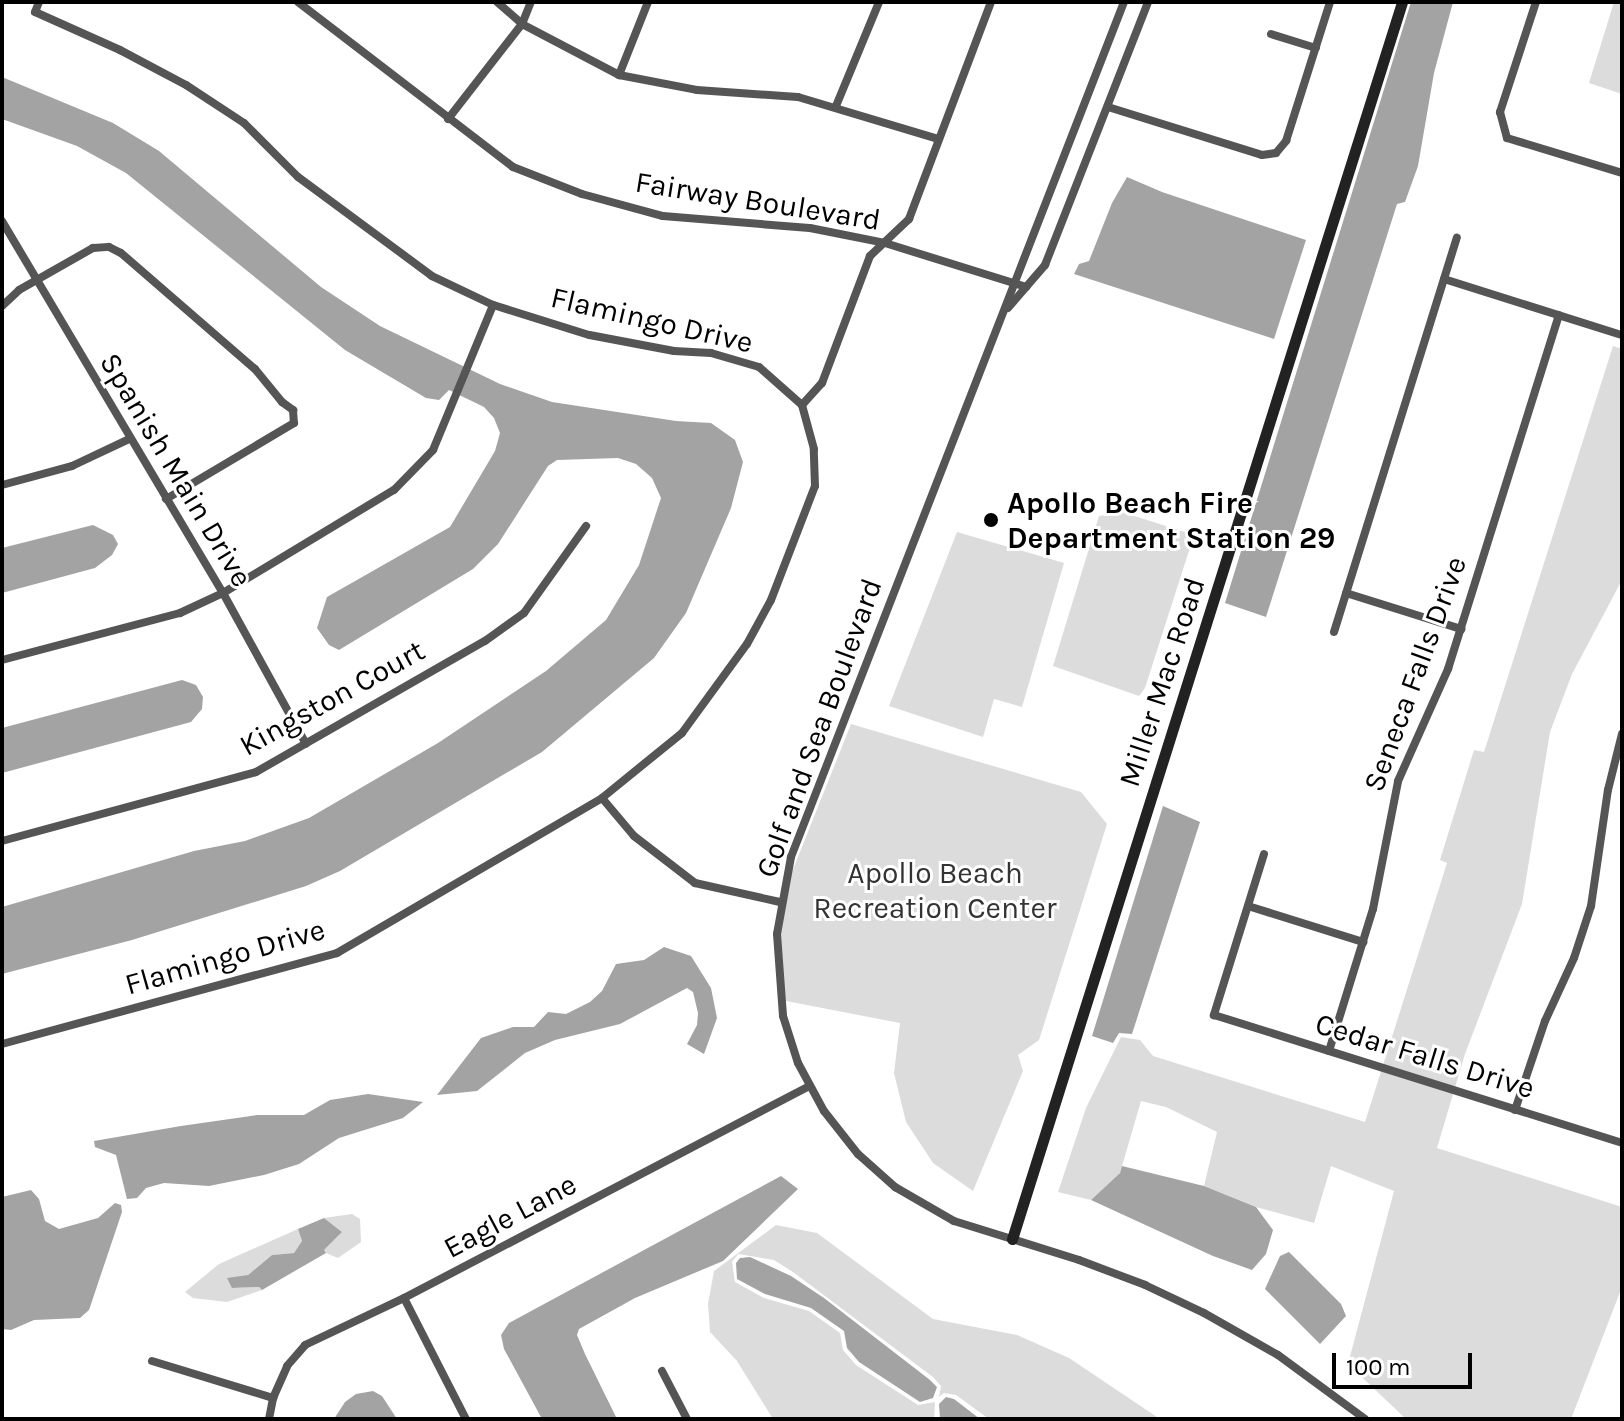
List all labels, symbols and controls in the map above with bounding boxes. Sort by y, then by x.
street label: Fairway Boulevard [633,164,883,238]
street label: Flamingo Drive [547,279,757,361]
street label: Spanish Main Drive [92,347,260,593]
place label: Apollo Beach Fire Department Station 29 [1007,485,1335,556]
marker: Apollo Beach Fire Department Station 29 [982,511,1000,529]
street label: Seneca Falls Drive [1356,552,1474,796]
street label: Miller Mac Road [1111,573,1213,791]
street label: Golf and Sea Boulevard [748,574,890,882]
street label: Kingston Court [233,632,431,764]
park label: Apollo Beach Recreation Center [813,855,1057,926]
street label: Flamingo Drive [121,911,329,1003]
street label: Cedar Falls Drive [1311,1006,1539,1106]
street label: Eagle Lane [437,1166,583,1266]
scale bar [1336,1337,1476,1387]
text: 100 m [1346,1353,1411,1381]

